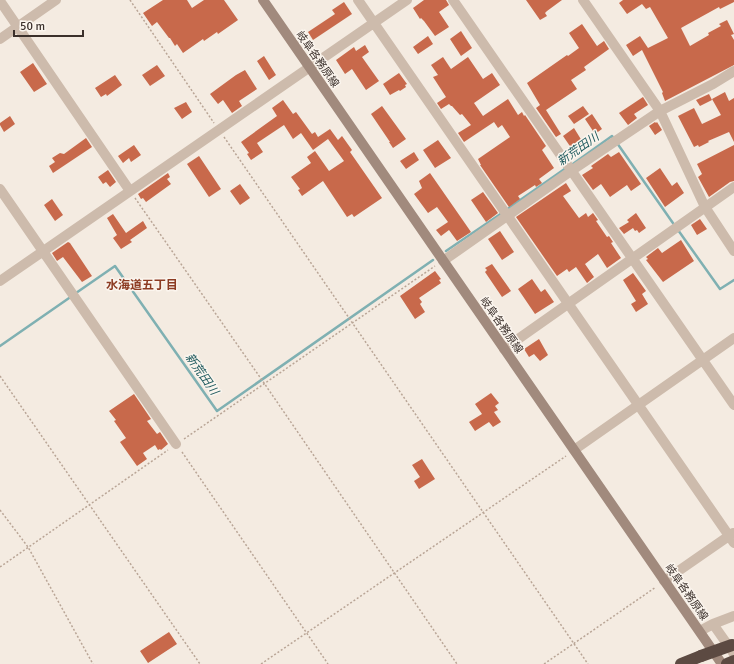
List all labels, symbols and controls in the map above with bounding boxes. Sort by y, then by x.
scale bar [14,12,83,38]
text: 50 m [20,19,45,34]
street label: 岐阜各務原線 [293,29,342,90]
water label: 新荒田川 [554,128,604,169]
district label: 水海道五丁目 [106,278,178,293]
street label: 岐阜各務原線 [477,295,526,356]
water label: 新荒田川 [182,350,223,400]
street label: 岐阜各務原線 [662,562,711,623]

